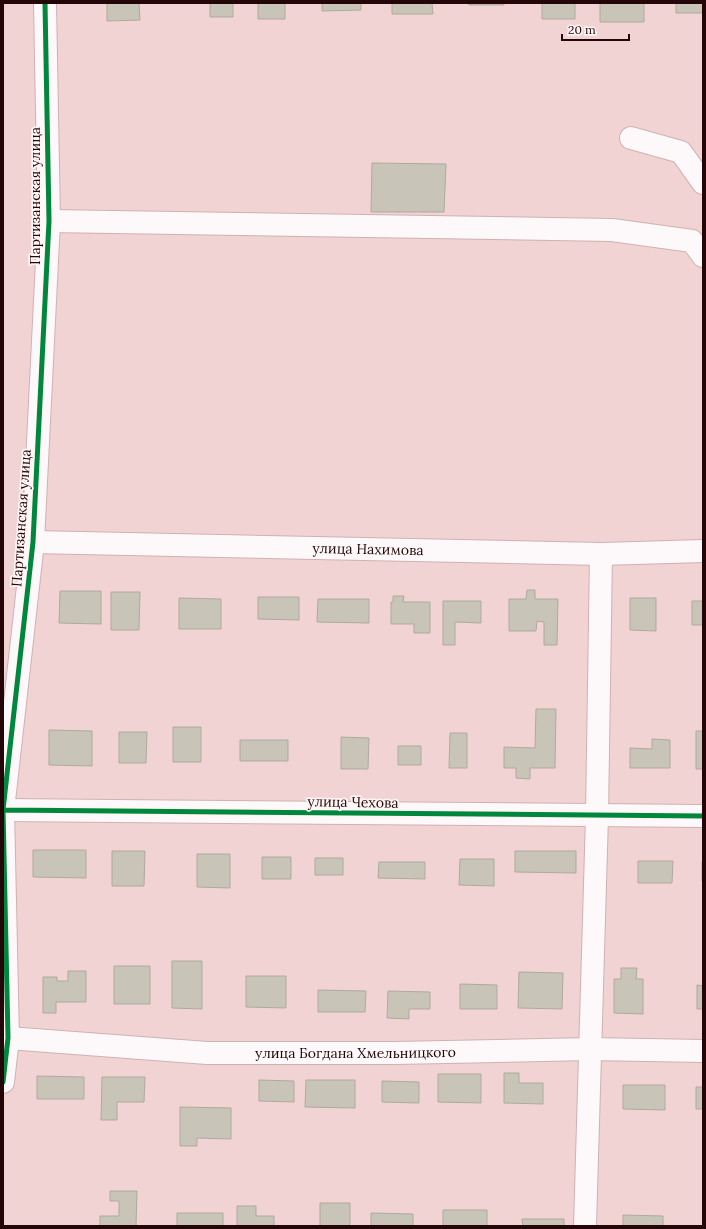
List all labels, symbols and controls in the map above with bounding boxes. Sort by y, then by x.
scale bar [562,16,629,42]
text: 20 m [568,22,596,37]
street label: Партизанская улица [26,127,44,265]
street label: Партизанская улица [7,449,35,587]
street label: улица Нахимова [312,539,424,559]
street label: улица Чехова [307,792,399,812]
street label: улица Богдана Хмельницкого [255,1043,456,1062]

